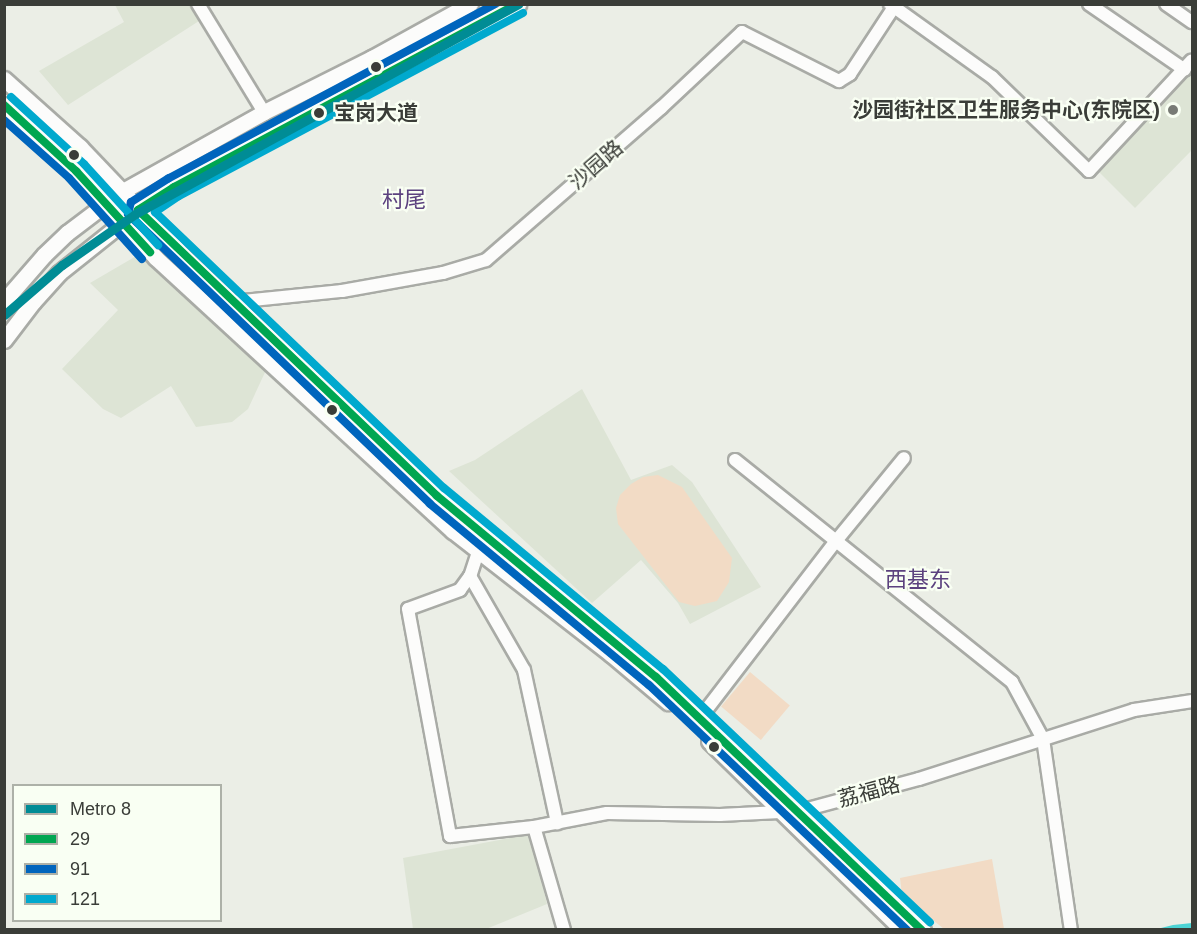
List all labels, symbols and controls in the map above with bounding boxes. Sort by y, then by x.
unlabelled marker [370,61,382,73]
place label: 沙园街社区卫生服务中心(东院区) [852,97,1160,123]
place label: 宝岗大道 [334,100,418,126]
marker: 沙园街社区卫生服务中心(东院区) [1164,101,1182,119]
marker: 宝岗大道 [309,103,329,123]
street label: 沙园路 [564,135,628,195]
unlabelled marker [68,149,80,161]
district label: 村尾 [382,187,426,213]
unlabelled marker [326,404,338,416]
district label: 西基东 [885,567,951,593]
unlabelled marker [708,741,720,753]
street label: 荔福路 [835,772,903,812]
legend [12,784,222,922]
text: Metro 8 [70,799,131,819]
text: 29 [70,829,90,849]
text: 91 [70,859,90,879]
text: 121 [70,889,100,909]

